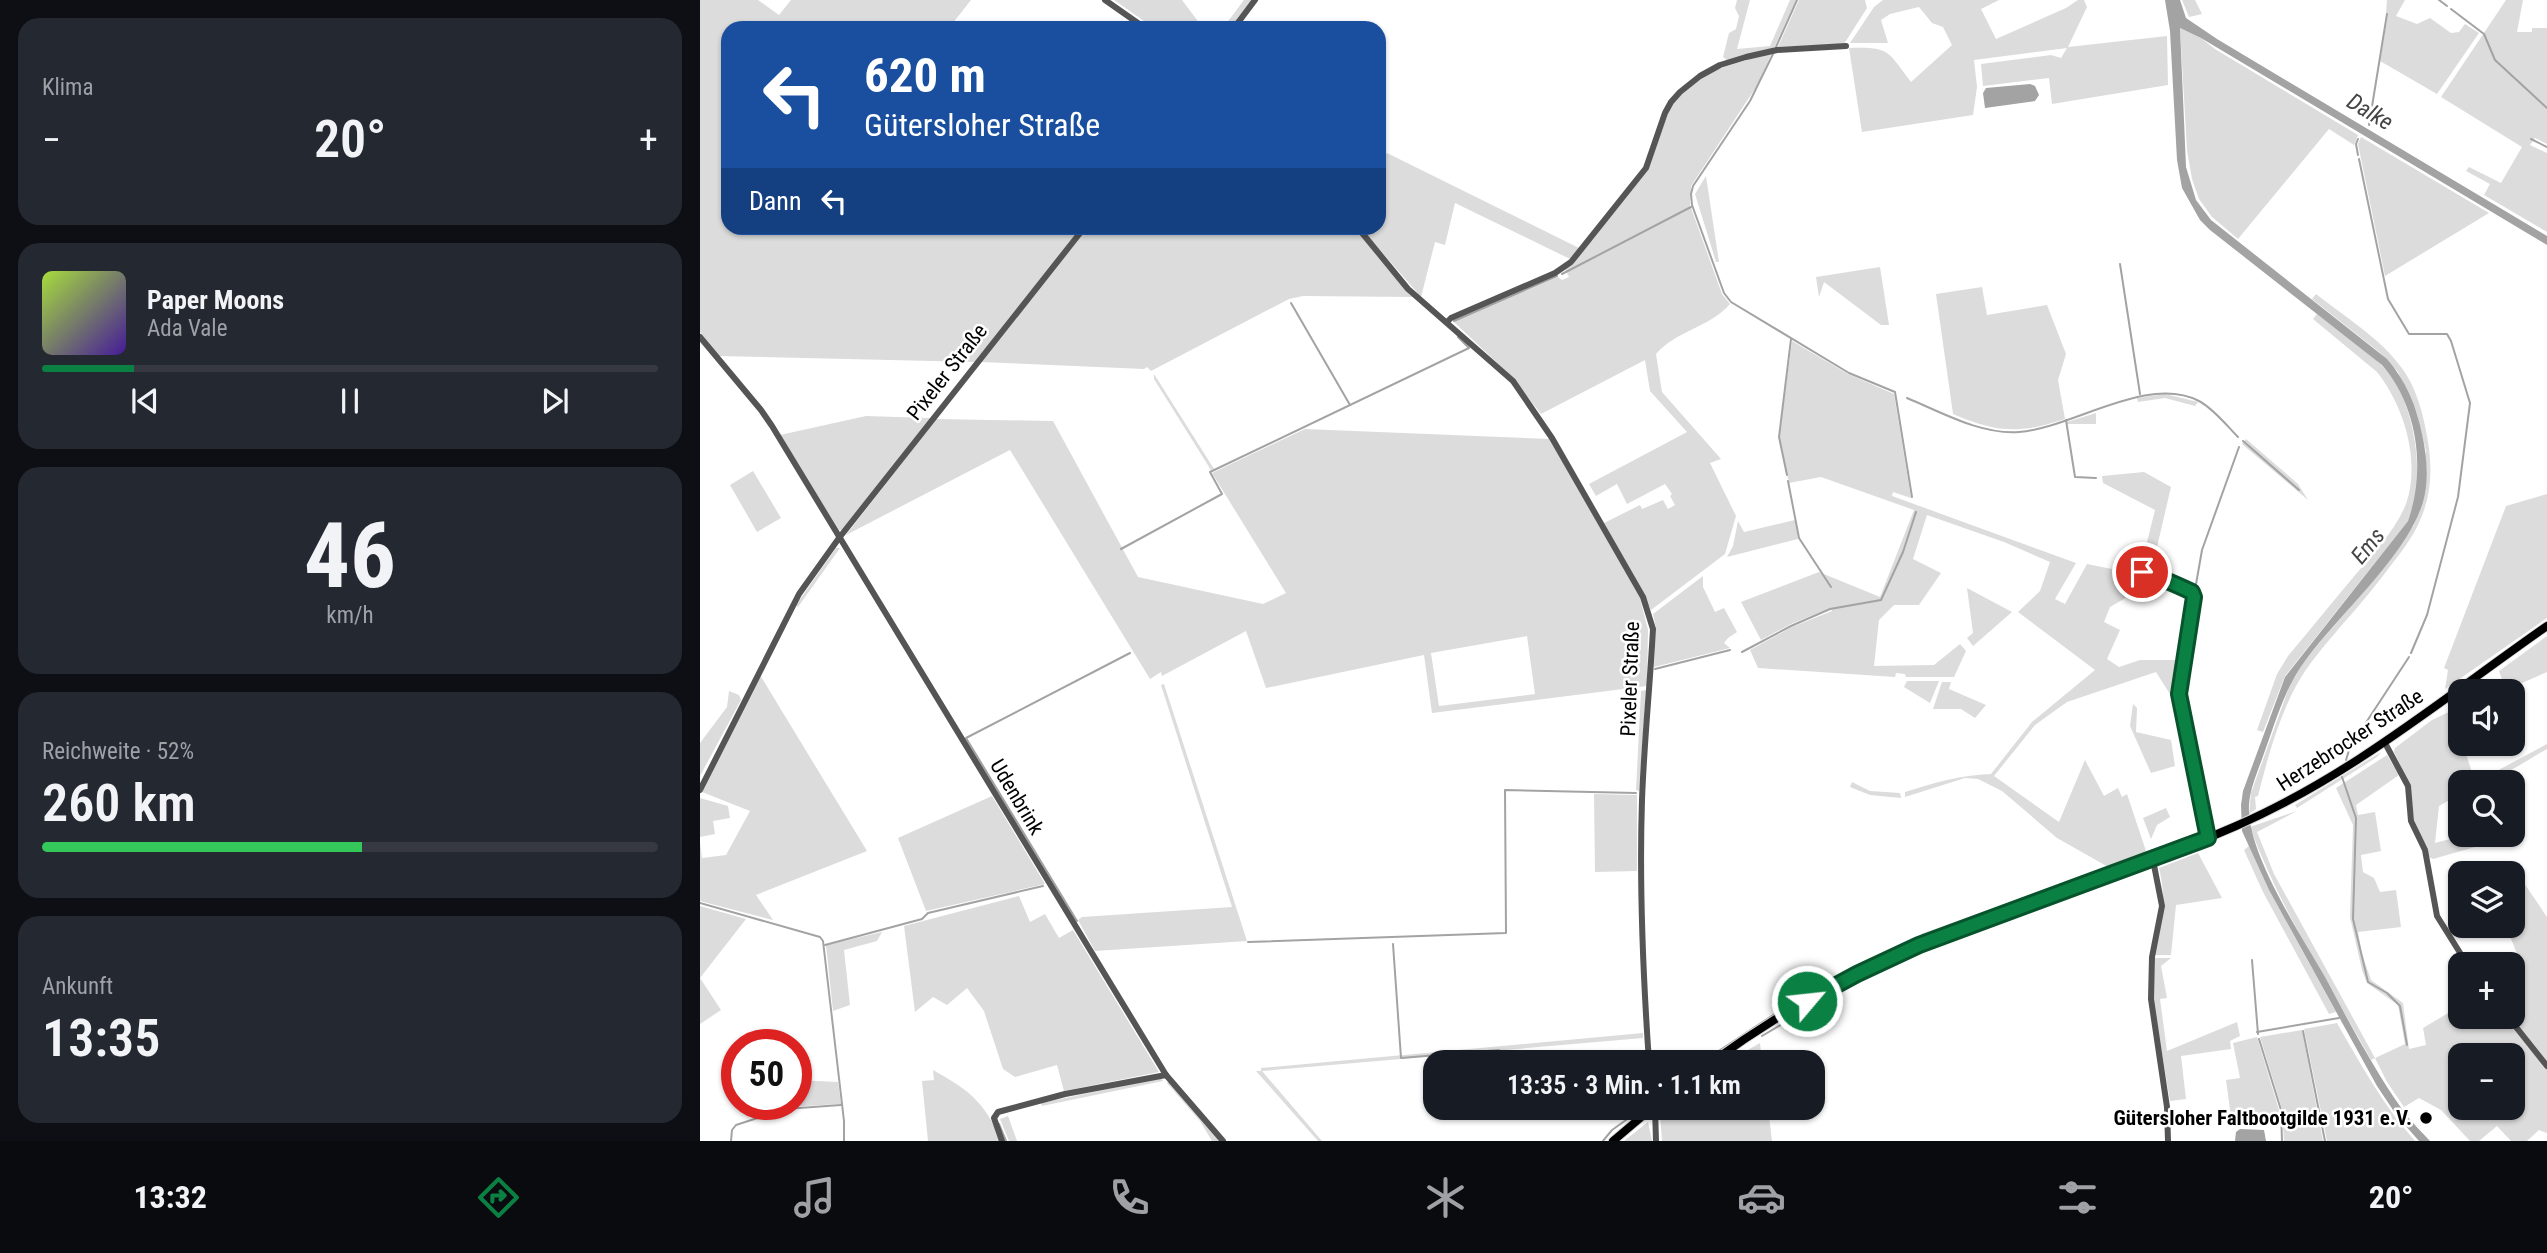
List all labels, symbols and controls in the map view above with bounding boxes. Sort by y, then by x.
text: 620 m [864,47,986,104]
icon: left [749,49,840,140]
text: Klima [42,74,93,101]
water label: Dalke [2342,88,2398,136]
text: Gütersloher Straße [864,106,1100,144]
text: 20° [314,109,386,170]
text: − [42,118,61,162]
text: + [639,118,658,162]
icon: left [815,182,853,220]
text: Dann [749,186,801,216]
text: Paper Moons [147,285,284,315]
text: Ada Vale [147,315,227,342]
street label: Pixeler Straße [902,319,992,425]
icon: previous [126,382,164,420]
icon: pause [331,382,369,420]
icon: next [536,382,574,420]
text: 46 [304,503,396,609]
water label: Ems [2346,523,2390,569]
pin [2112,542,2172,602]
icon: arrive [2123,553,2161,591]
text: km/h [326,602,374,629]
street label: Pixeler Straße [1616,621,1644,737]
map controls [2448,679,2525,1120]
button: sound [2448,679,2525,756]
street label: Herzebrocker Straße [2272,684,2428,796]
text: Reichweite · 52% [42,738,194,765]
street label: Udenbrink [985,755,1049,839]
button: search [2448,770,2525,847]
text: 260 km [42,773,196,834]
button: layers [2448,861,2525,938]
button: + [2448,952,2525,1029]
position arrow [1770,964,1844,1038]
text: Ankunft [42,973,113,1000]
text: 13:35 [42,1008,160,1069]
speed limit sign: 50 [721,1029,812,1120]
button: − [2448,1043,2525,1120]
text: 13:35 · 3 Min. · 1.1 km [1507,1070,1741,1100]
place label: Gütersloher Faltbootgilde 1931 e.V. [2114,1106,2412,1130]
marker: Gütersloher Faltbootgilde 1931 e.V. [2418,1110,2434,1126]
icon: directions [474,1173,523,1222]
icon: music [790,1173,839,1222]
icon: phone [1105,1173,1154,1222]
icon: climate [1421,1173,1470,1222]
icon: car [1737,1173,1786,1222]
icon: filters [2053,1173,2102,1222]
text: 13:32 [133,1178,207,1216]
text: 20° [2369,1178,2414,1216]

